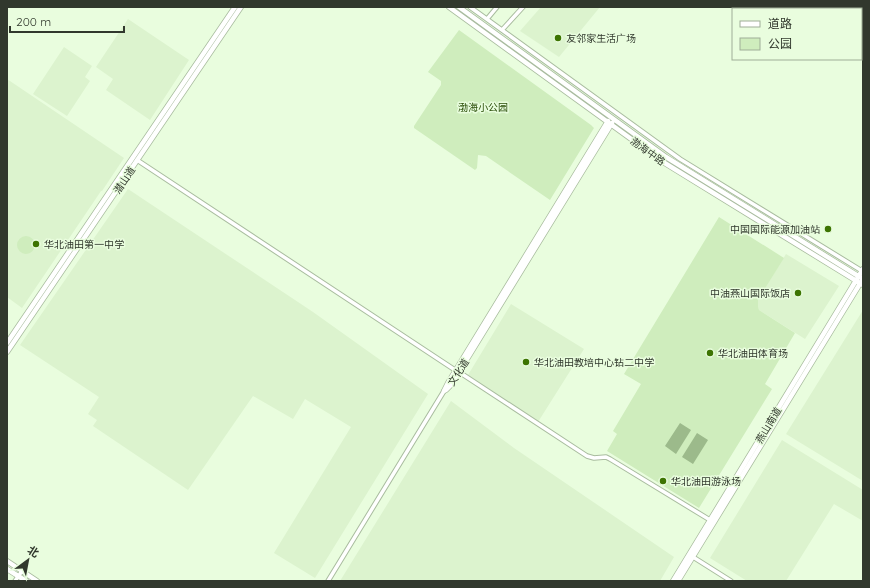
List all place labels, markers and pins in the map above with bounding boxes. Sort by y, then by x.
place label: 友邻家生活广场 [566,32,636,45]
marker: 友邻家生活广场 [553,33,563,43]
place label: 中国国际能源加油站 [730,223,820,236]
marker: 中国国际能源加油站 [823,224,833,234]
place label: 华北油田第一中学 [44,238,124,251]
marker: 华北油田第一中学 [31,239,41,249]
place label: 中油燕山国际饭店 [710,287,790,300]
marker: 中油燕山国际饭店 [793,288,803,298]
place label: 华北油田体育场 [718,347,788,360]
marker: 华北油田体育场 [705,348,715,358]
place label: 华北油田教培中心钻二中学 [534,356,654,369]
marker: 华北油田教培中心钻二中学 [521,357,531,367]
place label: 华北油田游泳场 [671,475,741,488]
marker: 华北油田游泳场 [658,476,668,486]

